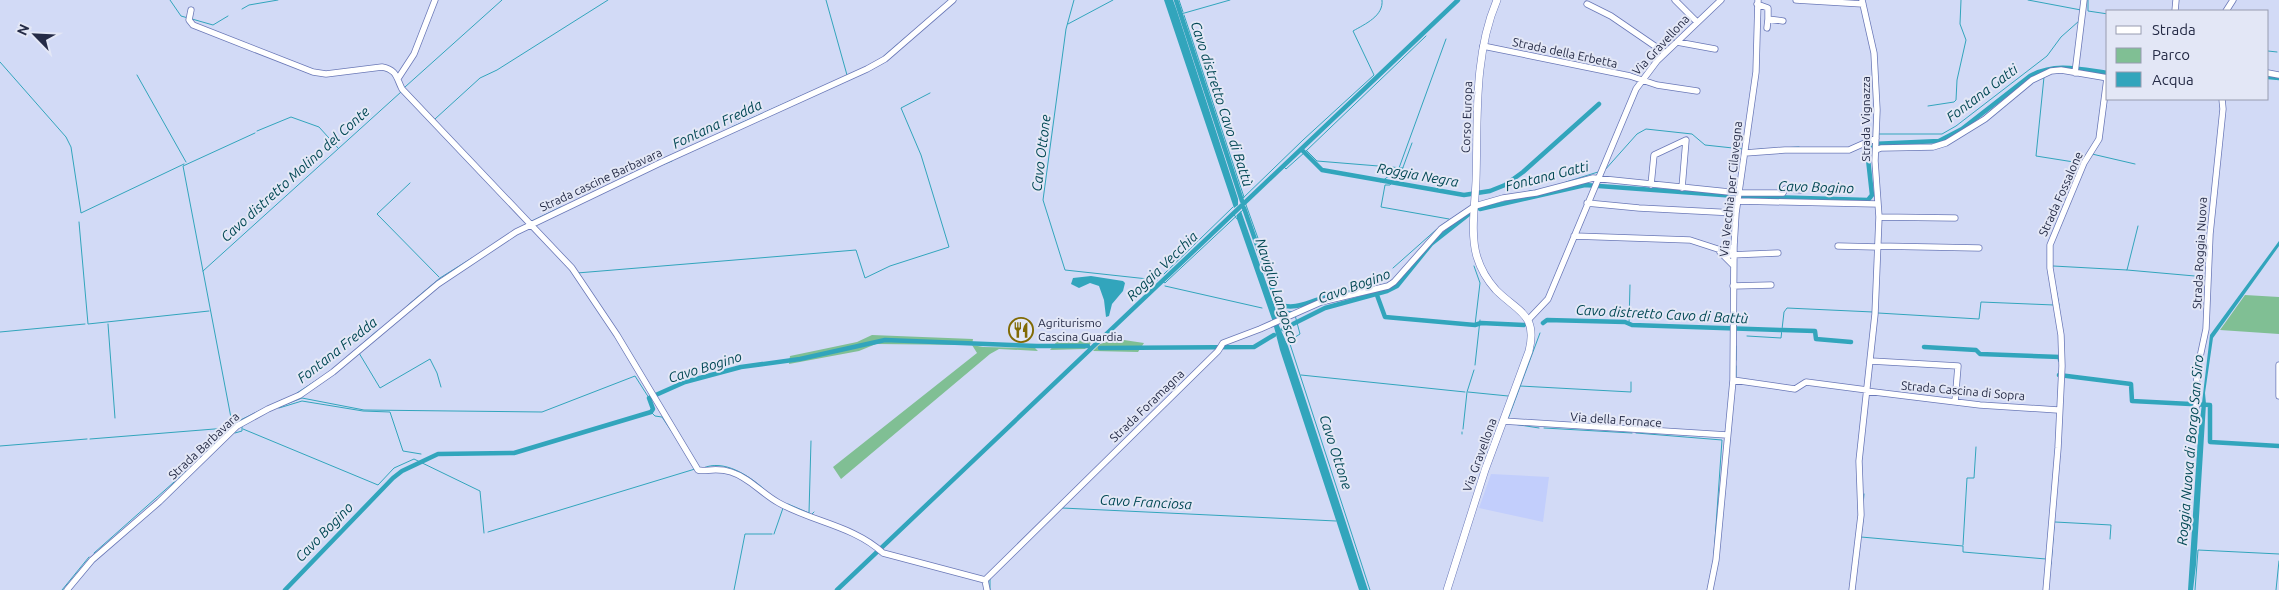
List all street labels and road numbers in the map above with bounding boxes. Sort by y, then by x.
street label: Via Gravellona [1630,12,1692,77]
street label: Strada della Erbetta [1511,35,1619,70]
street label: Strada Vignazza [1859,76,1872,162]
street label: Corso Europa [1459,81,1474,153]
street label: Via Vecchia per Cilavegna [1717,120,1744,257]
street label: Strada cascine Barbavara [538,145,664,214]
street label: Strada Fossalone [2036,149,2085,238]
street label: Strada Roggia Nuova [2190,197,2209,309]
street label: Strada Foramagna [1107,367,1186,444]
street label: Strada Cascina di Sopra [1901,379,2026,402]
street label: Strada Barbavara [166,410,242,482]
street label: Via della Fornace [1570,410,1662,429]
street label: Via Gravellona [1460,416,1499,493]

